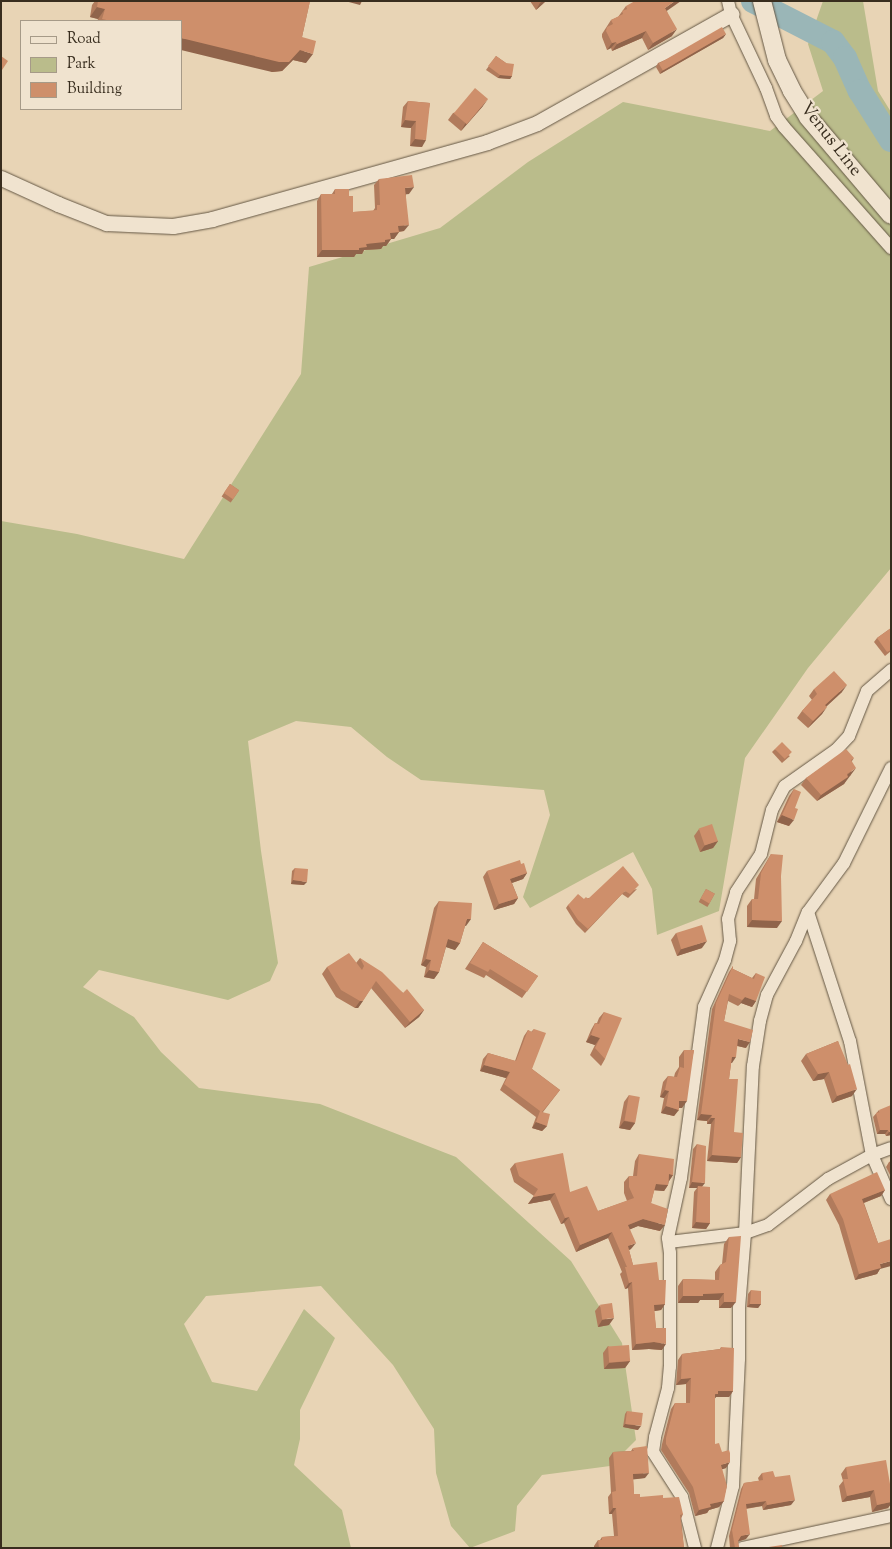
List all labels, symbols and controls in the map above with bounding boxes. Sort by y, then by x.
legend [20,20,182,110]
text: Road [67,29,101,50]
text: Park [67,54,96,75]
text: Building [67,79,122,100]
street label: Venus Line [794,99,866,181]

